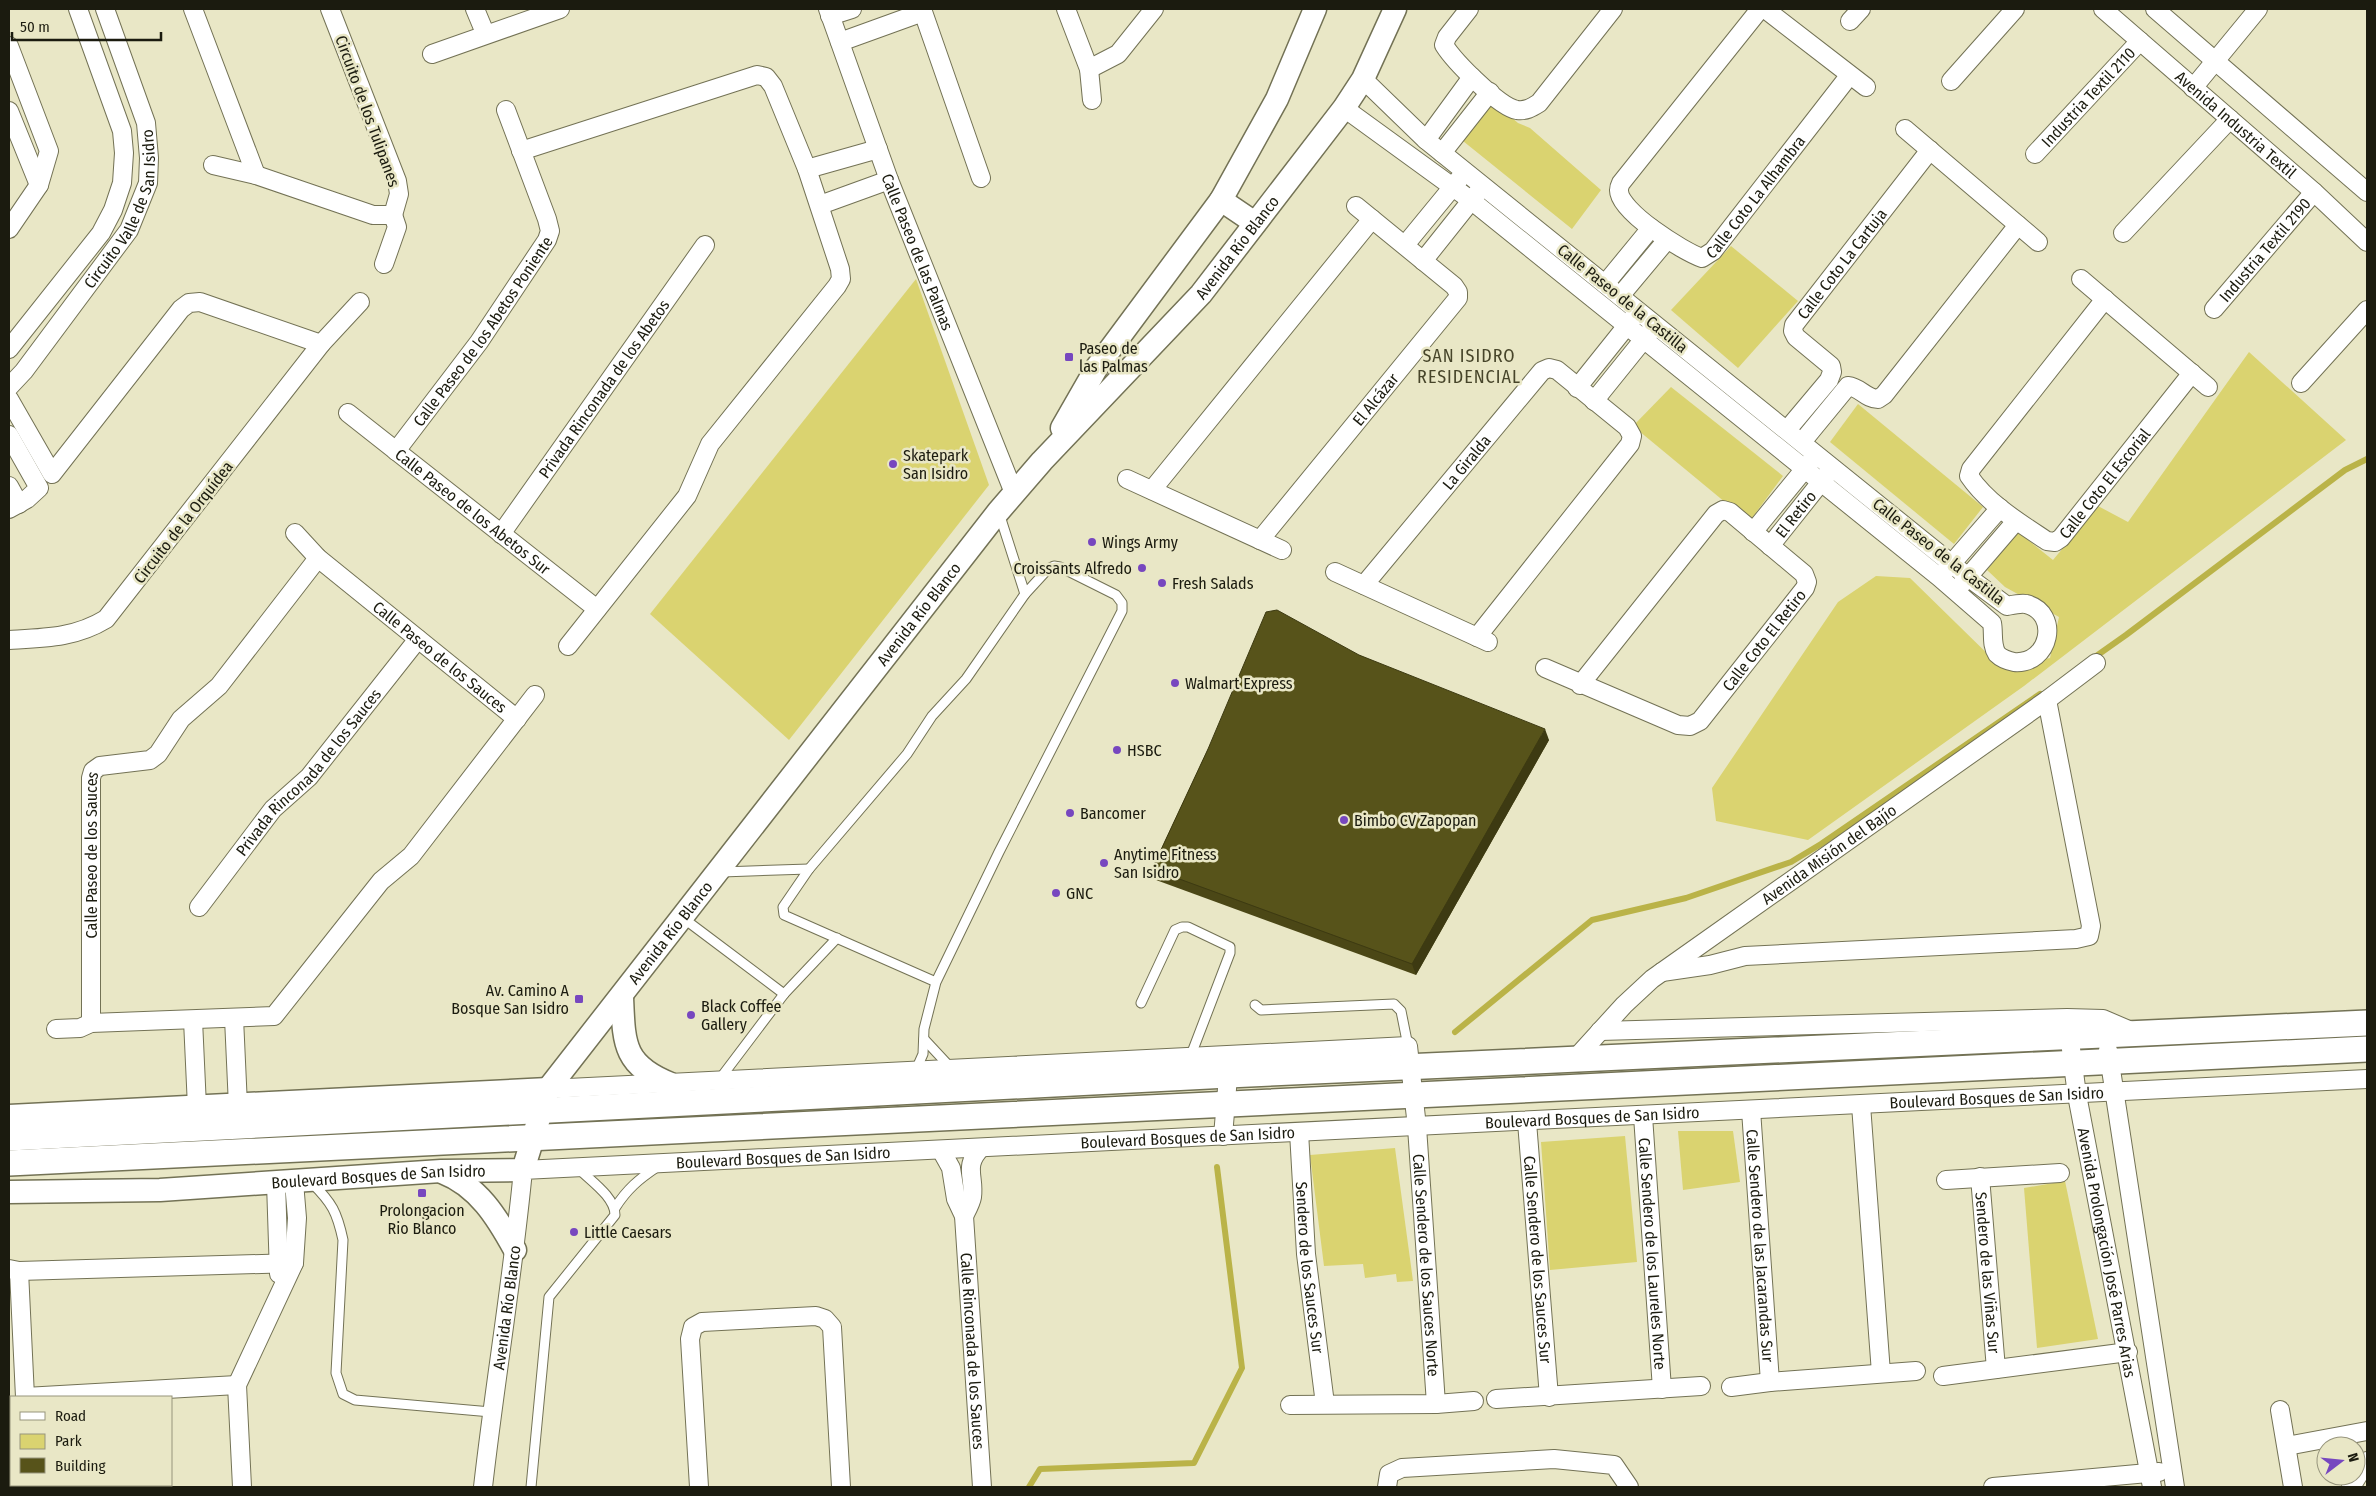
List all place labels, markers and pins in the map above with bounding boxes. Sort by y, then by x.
place label: Paseo de las Palmas [1079,339,1148,376]
marker: Paseo de las Palmas [1063,351,1075,363]
place label: Skatepark San Isidro [903,446,969,483]
marker: Skatepark San Isidro [887,458,899,470]
place label: Wings Army [1102,533,1179,552]
marker: Wings Army [1086,536,1098,548]
place label: Croissants Alfredo [1013,559,1132,578]
marker: Croissants Alfredo [1136,562,1148,574]
place label: Fresh Salads [1172,574,1254,593]
marker: Fresh Salads [1156,577,1168,589]
place label: Walmart Express [1185,674,1293,693]
marker: Walmart Express [1169,677,1181,689]
place label: HSBC [1127,741,1162,760]
marker: HSBC [1111,744,1123,756]
place label: Bancomer [1080,804,1146,823]
marker: Bancomer [1064,807,1076,819]
place label: Bimbo CV Zapopan [1354,811,1477,830]
marker: Bimbo CV Zapopan [1338,814,1350,826]
place label: Anytime Fitness San Isidro [1114,845,1217,882]
marker: Anytime Fitness San Isidro [1098,857,1110,869]
place label: GNC [1066,884,1093,903]
marker: GNC [1050,887,1062,899]
place label: Av. Camino A Bosque San Isidro [451,981,570,1018]
marker: Av. Camino A Bosque San Isidro [573,993,585,1005]
place label: Black Coffee Gallery [701,997,782,1034]
marker: Black Coffee Gallery [685,1009,697,1021]
marker: Prolongacion Rio Blanco [416,1187,428,1199]
place label: Prolongacion Rio Blanco [379,1201,465,1238]
place label: Little Caesars [584,1223,672,1242]
marker: Little Caesars [568,1226,580,1238]

